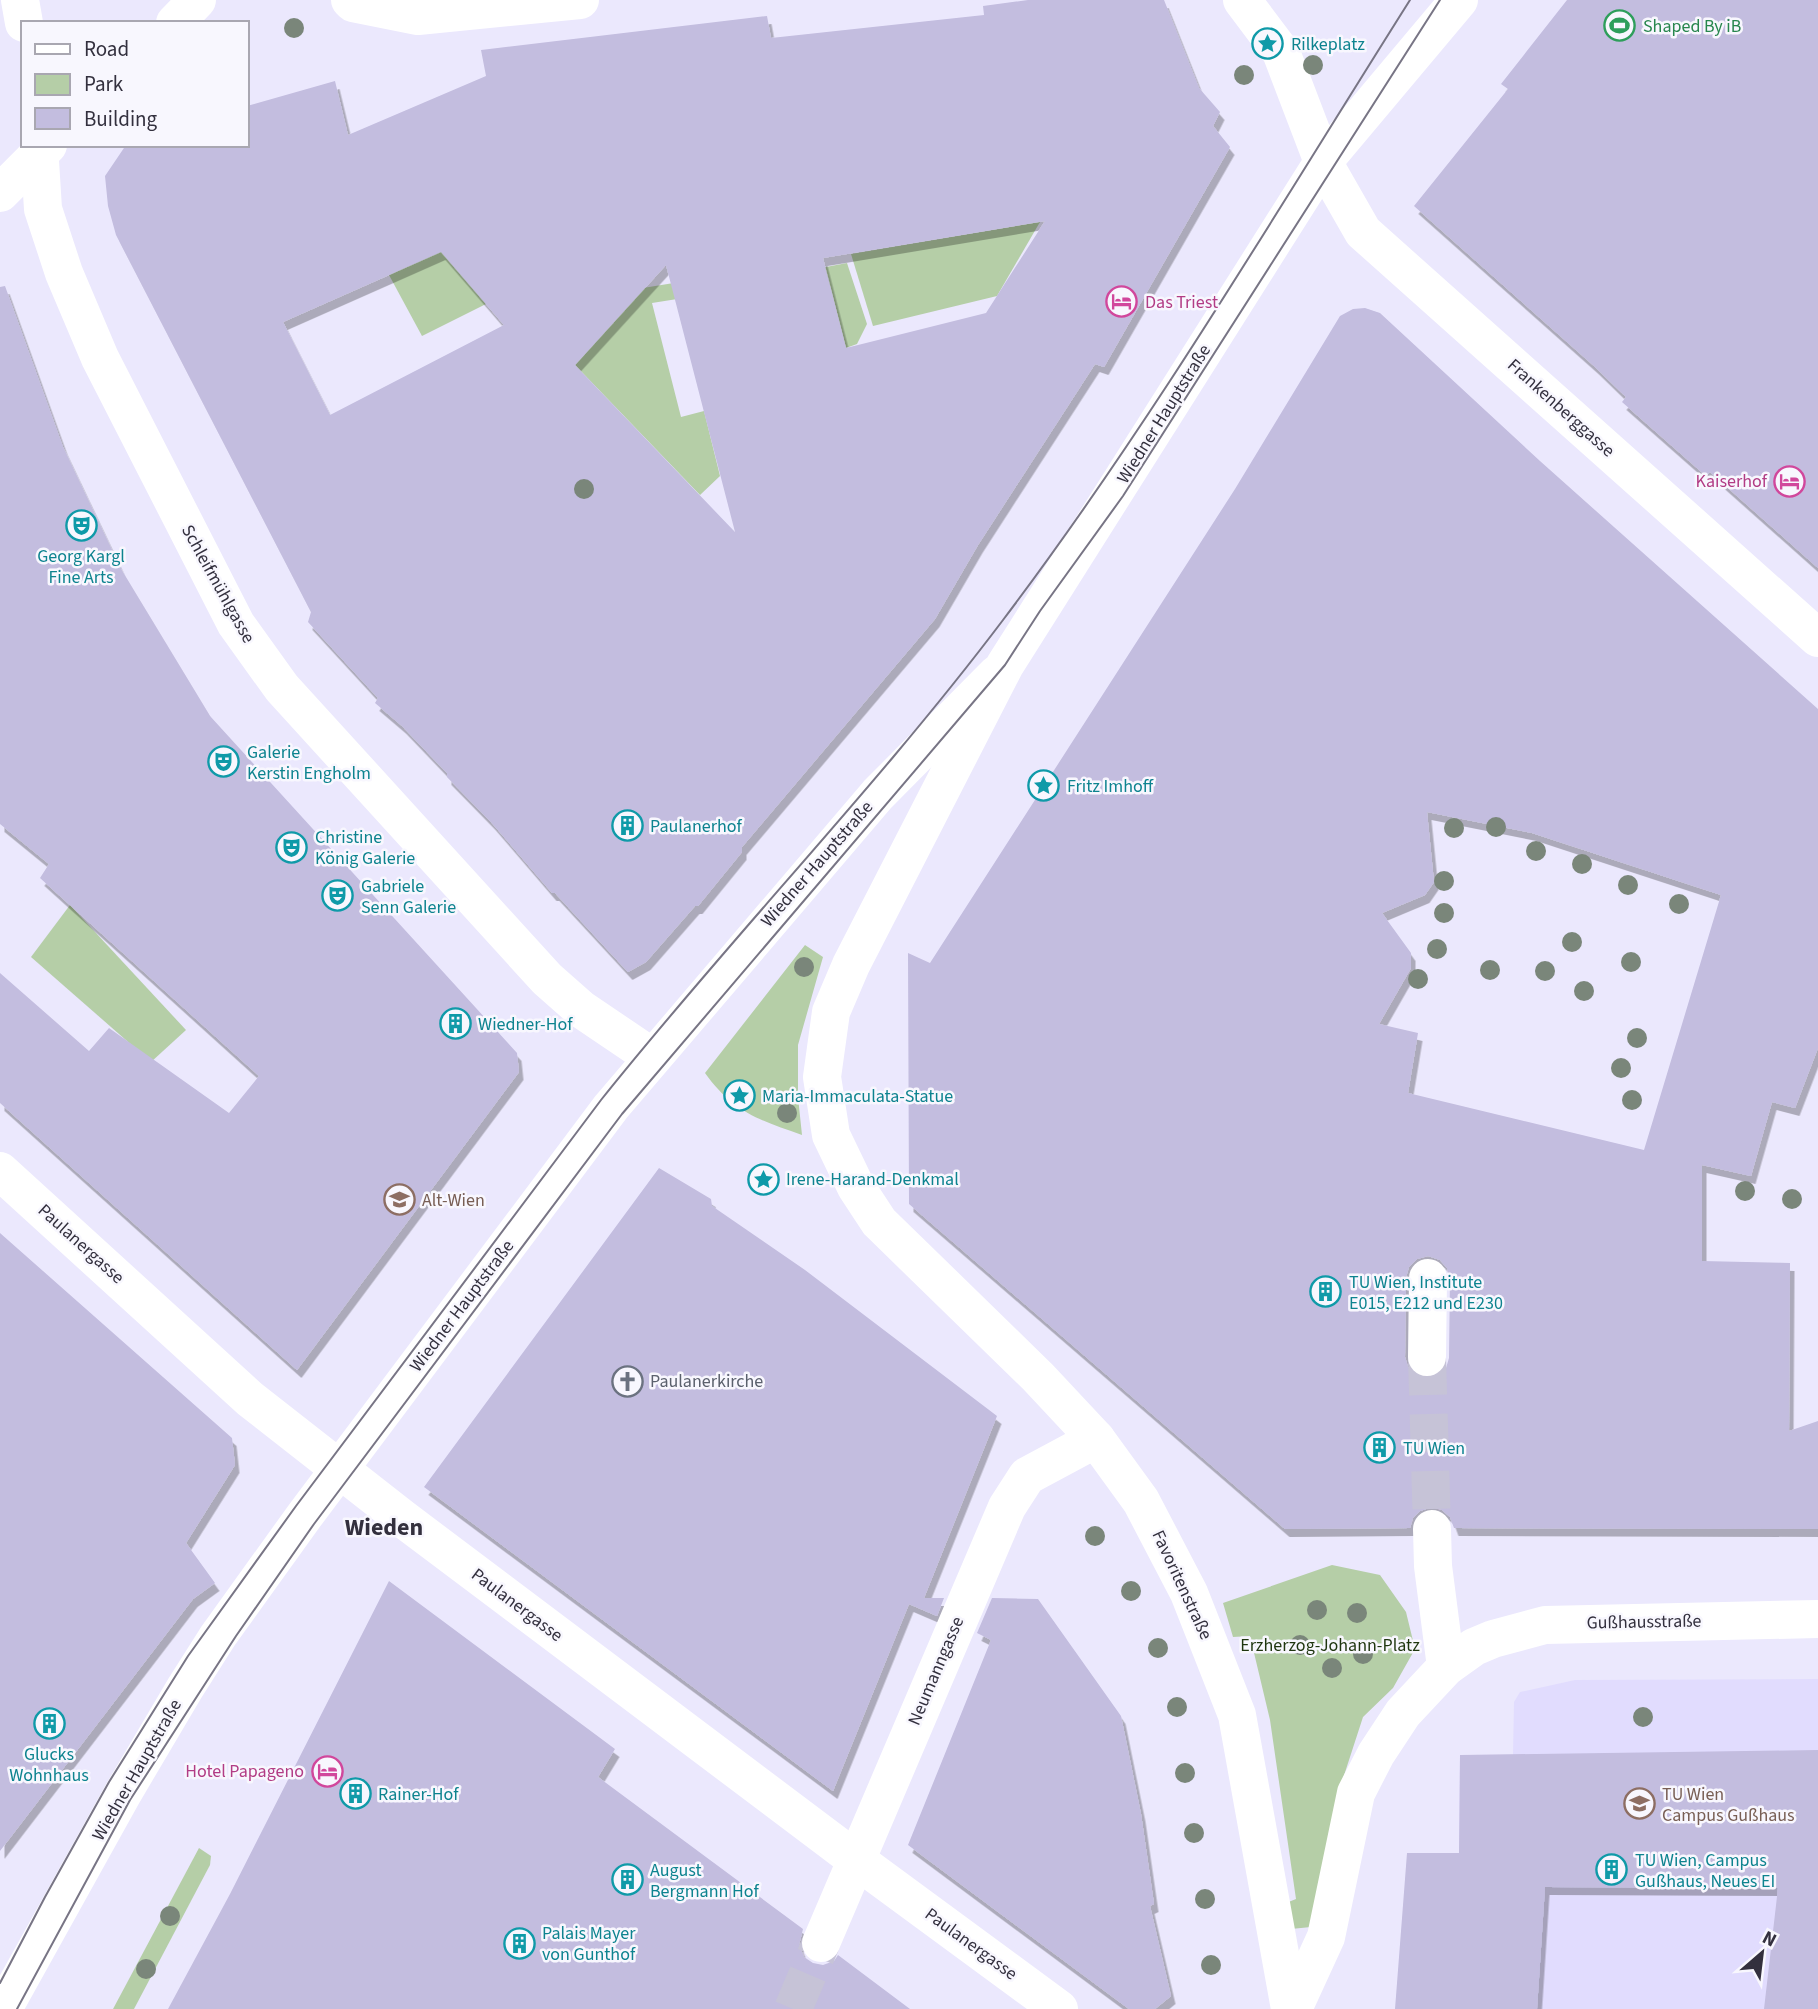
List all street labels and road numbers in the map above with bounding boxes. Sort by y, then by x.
street label: Wiedner Hauptstraße [1111,340,1217,488]
street label: Frankenberggasse [1502,353,1620,463]
street label: Schleifmühlgasse [175,520,261,648]
street label: Wiedner Hauptstraße [755,795,879,932]
street label: Paulanergasse [32,1198,130,1290]
street label: Wiedner Hauptstraße [404,1235,520,1377]
street label: Favoritenstraße [1146,1526,1218,1644]
street label: Paulanergasse [466,1562,568,1648]
street label: Gußhausstraße [1586,1608,1702,1636]
street label: Neumanngasse [902,1613,970,1729]
street label: Wiedner Hauptstraße [86,1695,188,1845]
street label: Paulanergasse [920,1902,1022,1986]

